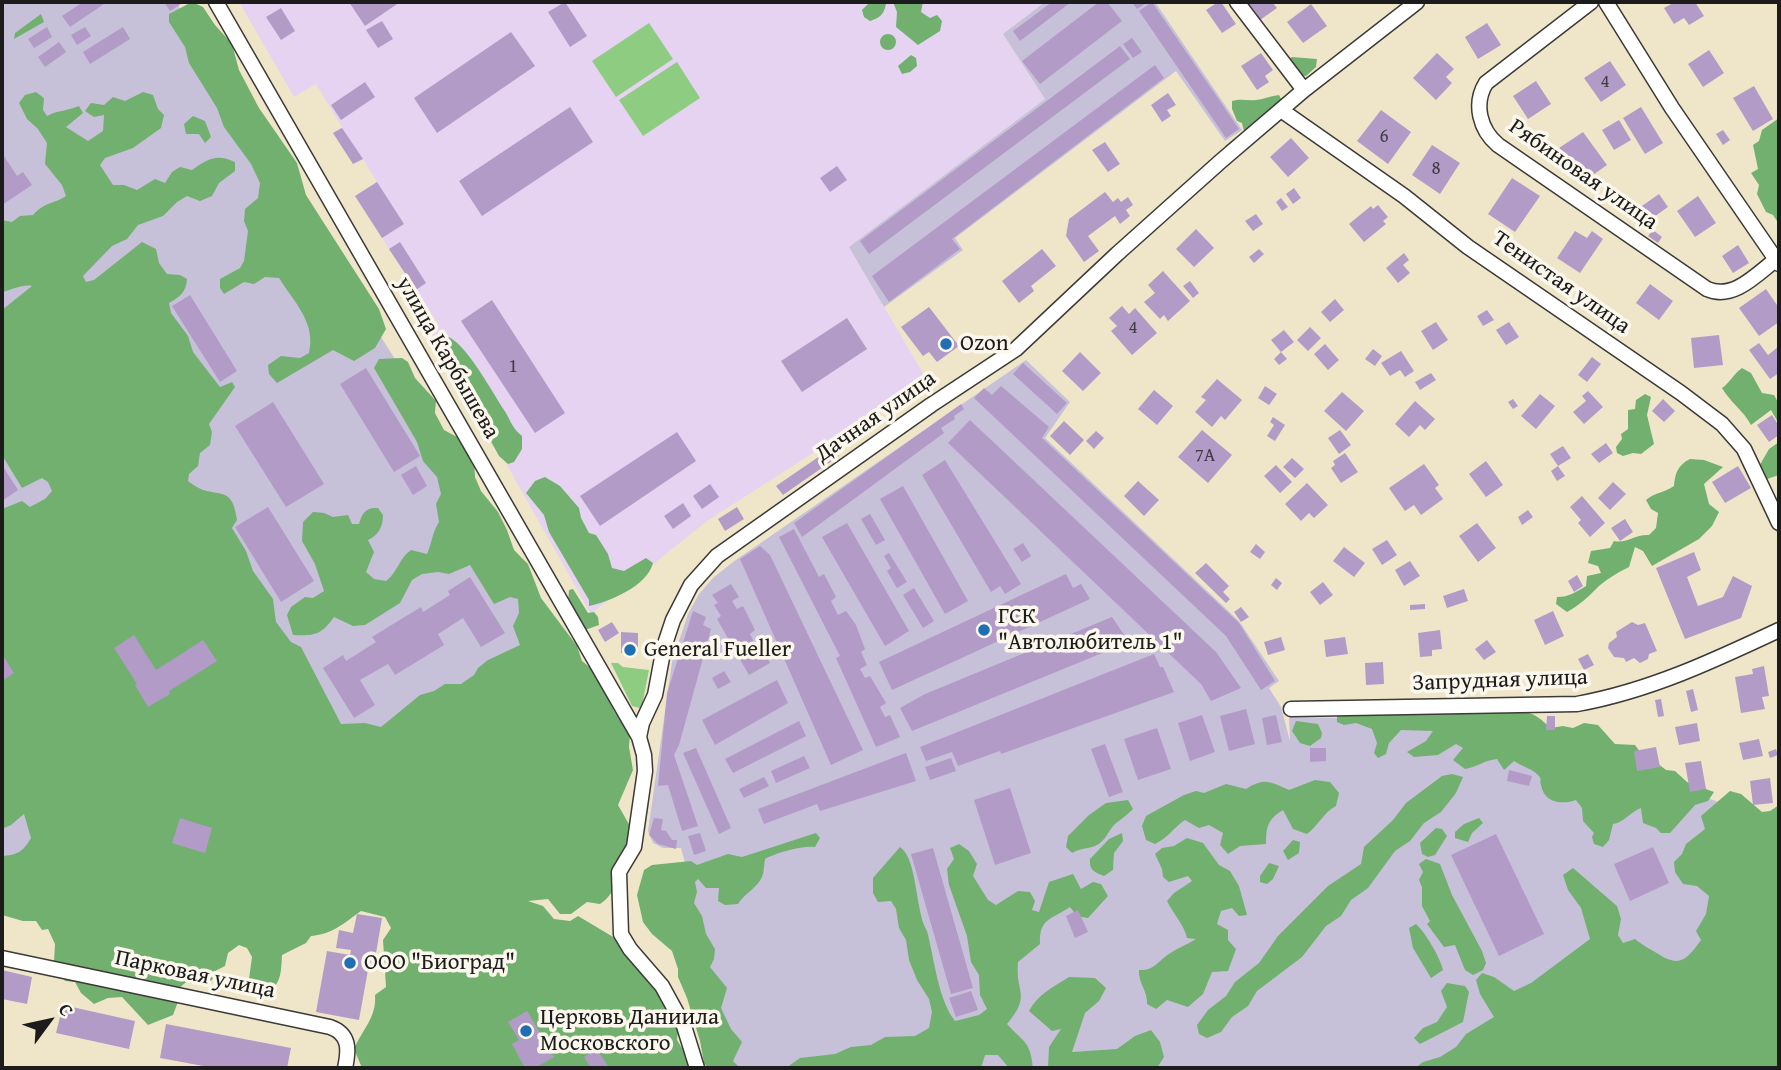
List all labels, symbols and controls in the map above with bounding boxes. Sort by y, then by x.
house number: 4 [1600,71,1610,93]
street label: Рябиновая улица [1503,113,1663,237]
house number: 6 [1379,126,1389,148]
house number: 8 [1431,158,1441,180]
street label: Тенистая улица [1487,225,1635,341]
street label: улица Карбышева [389,272,505,444]
house number: 4 [1128,317,1138,339]
place label: Ozon [960,330,1009,358]
marker: Ozon [938,336,954,352]
house number: 1 [508,356,518,378]
street label: Дачная улица [810,365,942,469]
house number: 7А [1195,445,1215,467]
place label: ГСК "Автолюбитель 1" [998,603,1183,657]
marker: ГСК "Автолюбитель 1" [976,622,992,638]
place label: General Fueller [644,636,791,664]
marker: General Fueller [622,642,638,658]
street label: Запрудная улица [1412,664,1588,698]
street label: Парковая улица [112,945,278,1005]
place label: ООО "Биоград" [364,949,515,977]
marker: ООО "Биоград" [342,955,358,971]
north arrow [14,986,84,1056]
text: С [52,997,81,1022]
place label: Церковь Даниила Московского [540,1004,719,1058]
marker: Церковь Даниила Московского [518,1023,534,1039]

